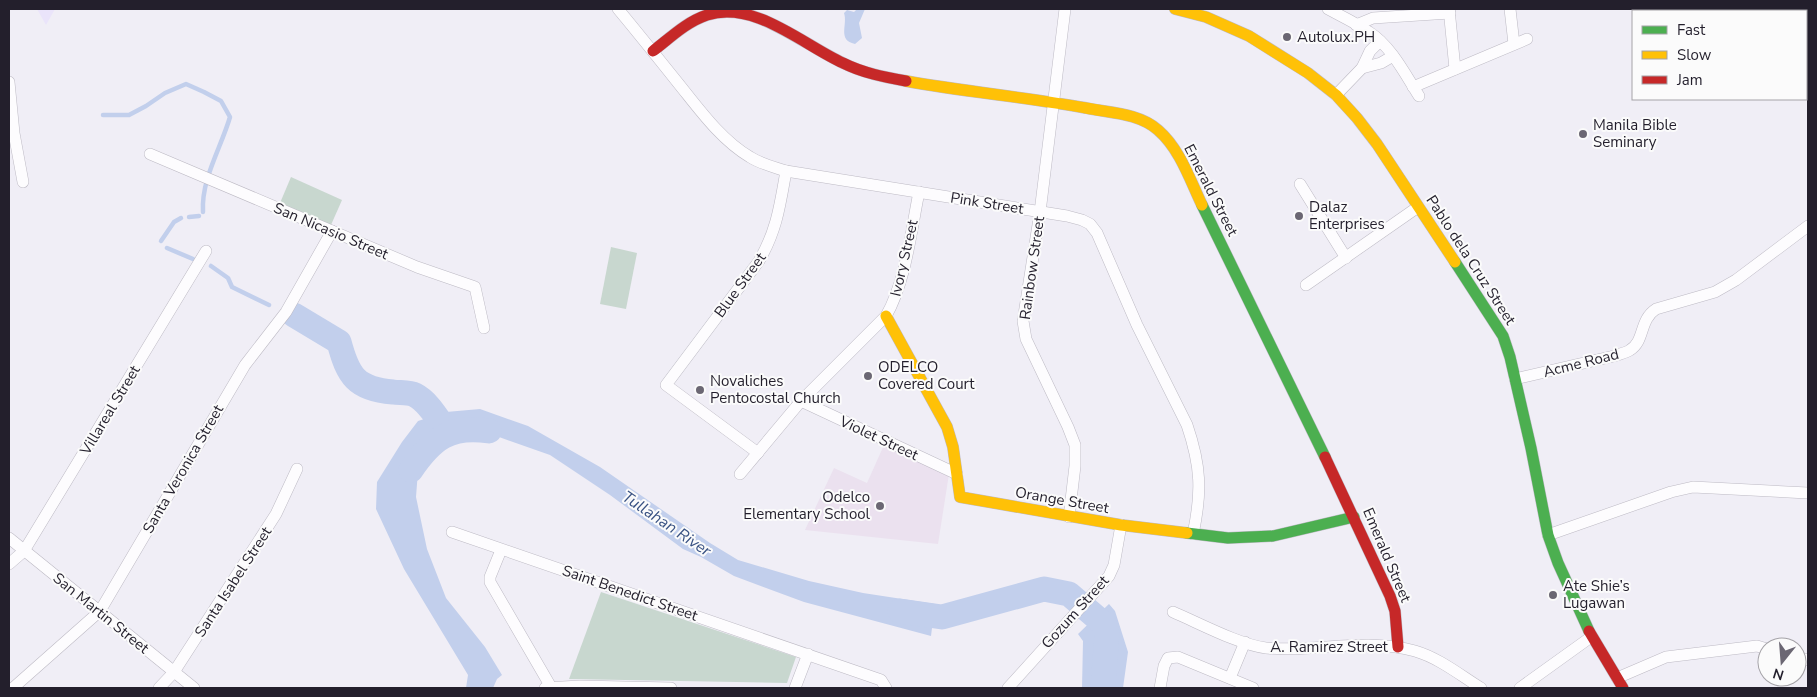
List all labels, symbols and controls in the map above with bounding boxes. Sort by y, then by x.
legend [1632,10,1807,100]
text: Fast [1677,20,1706,40]
place label: Autolux.PH [1297,27,1375,47]
marker: Autolux.PH [1281,31,1293,43]
text: Slow [1677,45,1712,65]
text: Jam [1676,70,1703,90]
place label: Manila Bible Seminary [1593,115,1677,152]
marker: Manila Bible Seminary [1577,128,1589,140]
street label: Emerald Street [1179,141,1243,240]
street label: Pink Street [949,187,1026,219]
street label: Pablo dela Cruz Street [1422,191,1521,329]
place label: Dalaz Enterprises [1309,197,1385,234]
street label: San Nicasio Street [271,198,392,264]
marker: Dalaz Enterprises [1293,210,1305,222]
street label: Rainbow Street [1015,214,1049,321]
street label: Ivory Street [885,217,923,298]
street label: Blue Street [710,248,771,322]
street label: Acme Road [1541,344,1621,382]
place label: ODELCO Covered Court [878,357,975,394]
street label: Villareal Street [75,361,145,459]
marker: ODELCO Covered Court [862,370,874,382]
place label: Novaliches Pentocostal Church [710,371,841,408]
marker: Novaliches Pentocostal Church [694,384,706,396]
street label: Santa Veronica Street [138,400,228,537]
street label: Violet Street [836,411,922,465]
street label: Orange Street [1014,482,1111,518]
water label: Tullahan River [618,486,716,562]
place label: Odelco Elementary School [743,487,871,524]
marker: Odelco Elementary School [874,500,886,512]
street label: Emerald Street [1358,505,1416,606]
street label: Santa Isabel Street [190,522,277,641]
street label: Saint Benedict Street [560,560,701,626]
street label: San Martin Street [49,568,154,658]
street label: Gozum Street [1037,571,1114,653]
place label: Ate Shie’s Lugawan [1563,576,1630,613]
marker: Ate Shie’s Lugawan [1547,589,1559,601]
street label: A. Ramirez Street [1270,637,1389,657]
north arrow [1757,637,1807,687]
text: N [1771,663,1786,685]

